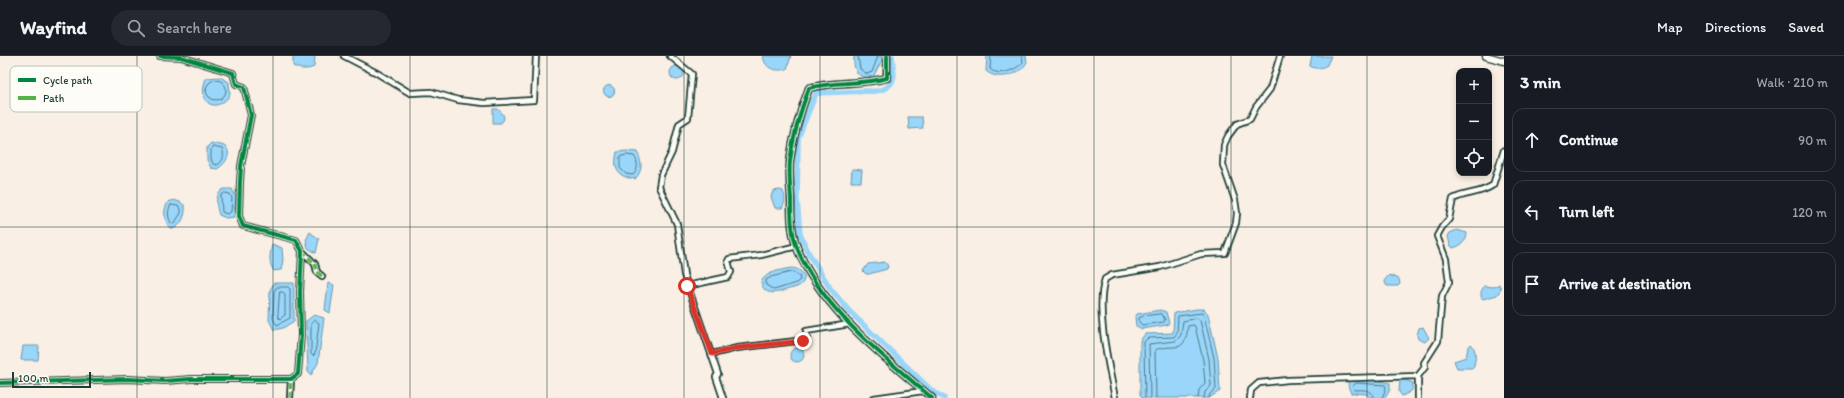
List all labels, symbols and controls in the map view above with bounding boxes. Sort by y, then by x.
search box [111,10,391,46]
text: Wayfind [20,16,87,39]
icon: search [125,17,147,39]
text: Search here [157,19,232,37]
text: Map [1657,19,1683,36]
text: Directions [1705,19,1766,36]
text: Saved [1788,19,1824,36]
legend [10,66,142,112]
map controls [1456,68,1492,176]
button: + [1456,68,1492,104]
text: 3 min [1520,72,1561,92]
text: Cycle path [43,74,92,87]
text: Walk · 210 m [1757,75,1828,90]
text: Path [43,92,65,105]
button: − [1456,104,1492,140]
icon: ahead [1521,129,1543,151]
text: Continue [1559,131,1618,149]
text: 90 m [1798,133,1827,148]
button: locate [1456,140,1492,176]
icon: left [1521,201,1543,223]
text: Turn left [1559,203,1614,221]
text: 120 m [1792,205,1827,220]
icon: arrive [1521,273,1543,295]
text: Arrive at destination [1559,275,1691,293]
route start [678,277,696,295]
route end [794,332,812,350]
scale bar [12,370,91,389]
text: 100 m [18,372,48,385]

